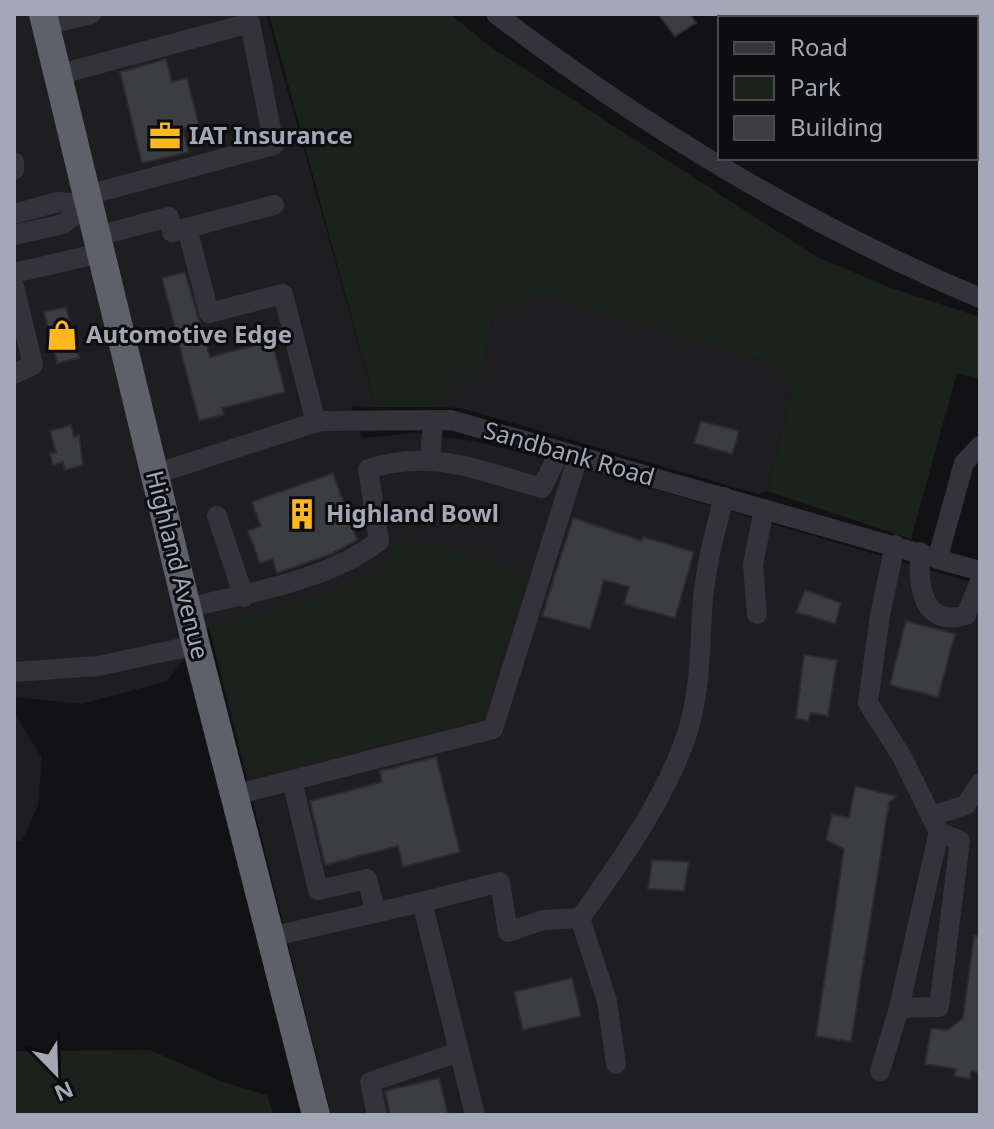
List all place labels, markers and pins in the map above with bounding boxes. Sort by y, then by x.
place label: IAT Insurance [189,118,353,151]
office icon: IAT Insurance [148,119,182,153]
place label: Automotive Edge [86,317,292,350]
shop icon: Automotive Edge [45,318,79,352]
place label: Highland Bowl [326,496,499,529]
building icon: Highland Bowl [285,497,319,531]

